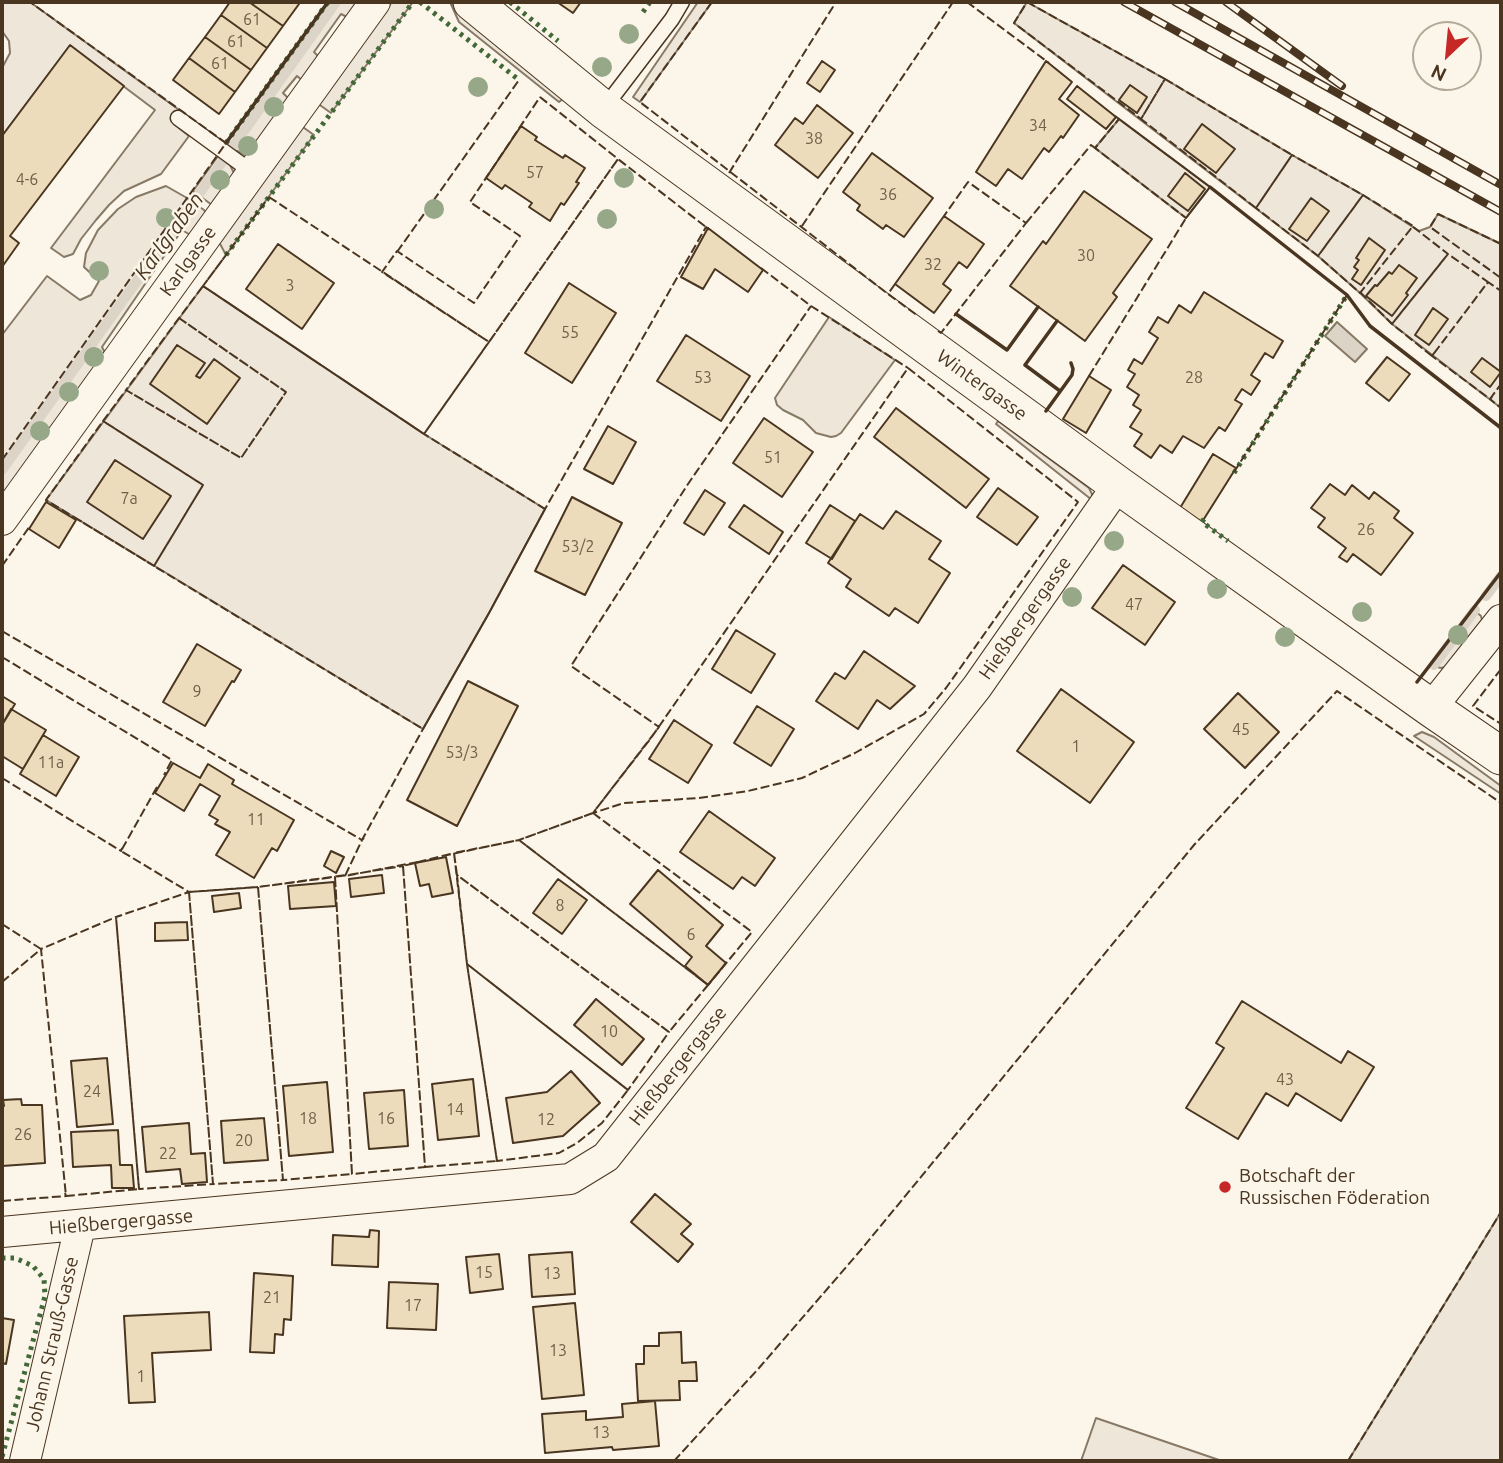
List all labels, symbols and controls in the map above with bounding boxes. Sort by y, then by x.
house number: 61 [243,10,261,30]
north arrow [1412,21,1482,91]
house number: 61 [227,32,245,52]
house number: 61 [211,54,229,74]
text: N [1427,60,1450,86]
house number: 34 [1029,116,1047,136]
house number: 38 [805,129,823,149]
house number: 57 [526,163,544,183]
house number: 4-6 [16,170,38,190]
house number: 36 [879,185,897,205]
water label: Karlgraben [129,187,209,285]
street label: Karlgasse [155,221,221,301]
house number: 30 [1077,246,1095,266]
house number: 32 [924,255,942,275]
house number: 3 [285,276,295,296]
house number: 55 [561,323,579,343]
street label: Wintergasse [932,345,1032,425]
house number: 53 [694,368,712,388]
house number: 28 [1185,368,1203,388]
house number: 51 [764,448,782,468]
house number: 7a [120,489,138,509]
house number: 26 [1357,520,1375,540]
house number: 53/2 [562,537,594,557]
street label: Hießbergergasse [974,552,1076,684]
house number: 47 [1125,595,1143,615]
house number: 9 [192,682,202,702]
house number: 45 [1232,720,1250,740]
house number: 1 [1071,737,1081,757]
house number: 53/3 [446,743,478,763]
house number: 11a [38,753,64,773]
house number: 11 [247,810,265,830]
house number: 8 [555,896,565,916]
house number: 6 [686,925,696,945]
street label: Hießbergergasse [624,1002,732,1130]
house number: 10 [600,1022,618,1042]
house number: 43 [1276,1070,1294,1090]
house number: 24 [83,1082,101,1102]
house number: 14 [446,1100,464,1120]
house number: 18 [299,1109,317,1129]
house number: 16 [377,1109,395,1129]
house number: 12 [537,1110,555,1130]
house number: 26 [14,1125,32,1145]
house number: 20 [235,1131,253,1151]
house number: 22 [159,1144,177,1164]
place label: Botschaft der Russischen Föderation [1239,1165,1430,1209]
marker: Botschaft der Russischen Föderation [1217,1179,1233,1195]
street label: Hießbergergasse [48,1204,194,1240]
street label: Johann Strauß-Gasse [21,1254,83,1434]
house number: 15 [475,1263,493,1283]
house number: 13 [543,1264,561,1284]
house number: 21 [263,1288,281,1308]
house number: 17 [404,1296,422,1316]
house number: 13 [549,1341,567,1361]
house number: 1 [136,1367,146,1387]
house number: 13 [592,1423,610,1443]

